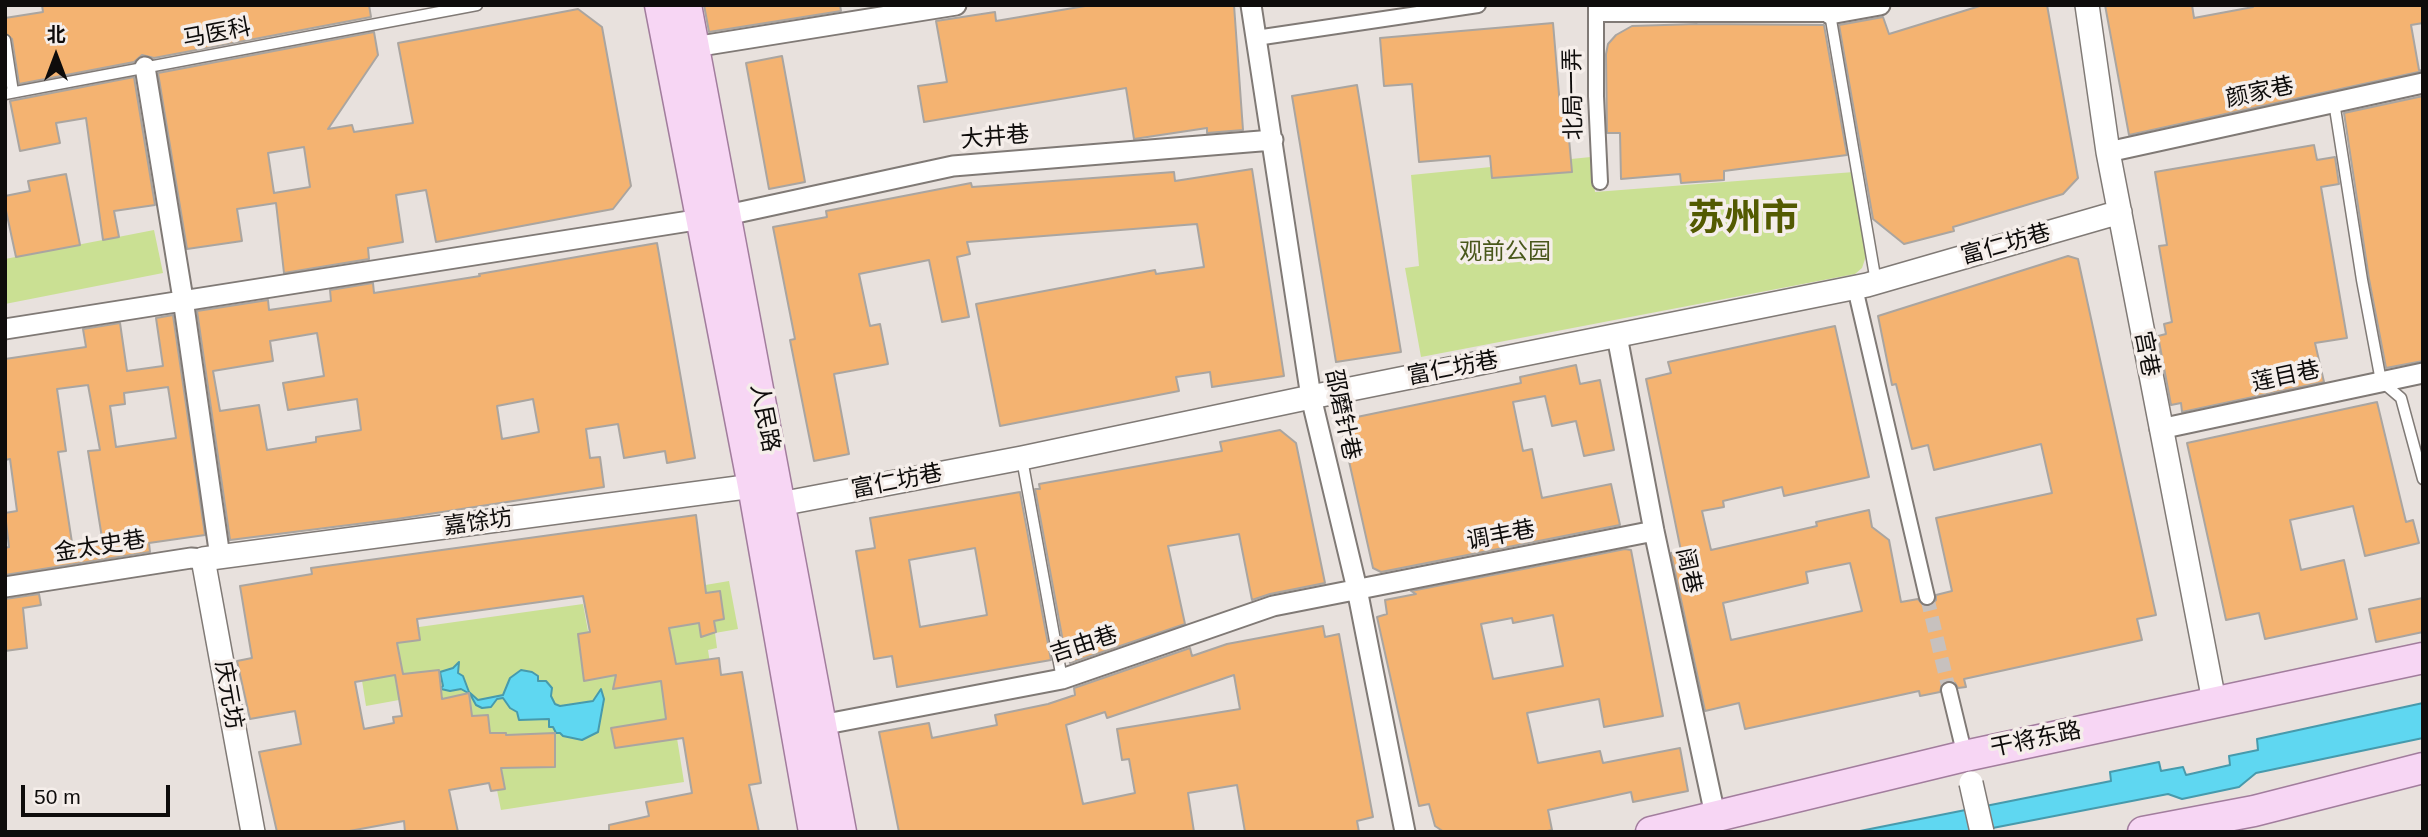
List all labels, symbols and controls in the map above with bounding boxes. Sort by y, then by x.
street label: 马医科 [181,14,253,54]
north arrow [21,21,91,91]
text: 北 [46,24,66,45]
street label: 北局一弄 [1559,48,1589,140]
street label: 颜家巷 [2223,72,2297,114]
street label: 大井巷 [959,121,1031,155]
district label: 苏州市 [1688,198,1798,242]
street label: 富仁坊巷 [1958,219,2054,271]
park label: 观前公园 [1459,239,1551,267]
street label: 宫巷 [2128,329,2164,379]
street label: 富仁坊巷 [1405,347,1501,391]
street label: 莲目巷 [2249,356,2323,398]
street label: 邵磨针巷 [1319,367,1365,463]
street label: 人民路 [744,382,784,454]
street label: 富仁坊巷 [849,460,945,504]
street label: 嘉馀坊 [442,505,514,541]
street label: 调丰巷 [1465,516,1537,556]
street label: 金太史巷 [52,526,148,568]
street label: 阔巷 [1670,546,1706,596]
street label: 吉由巷 [1047,621,1121,669]
street label: 庆元坊 [208,659,248,731]
street label: 干将东路 [1988,717,2084,763]
scale bar [24,770,173,814]
text: 50 m [34,785,81,808]

